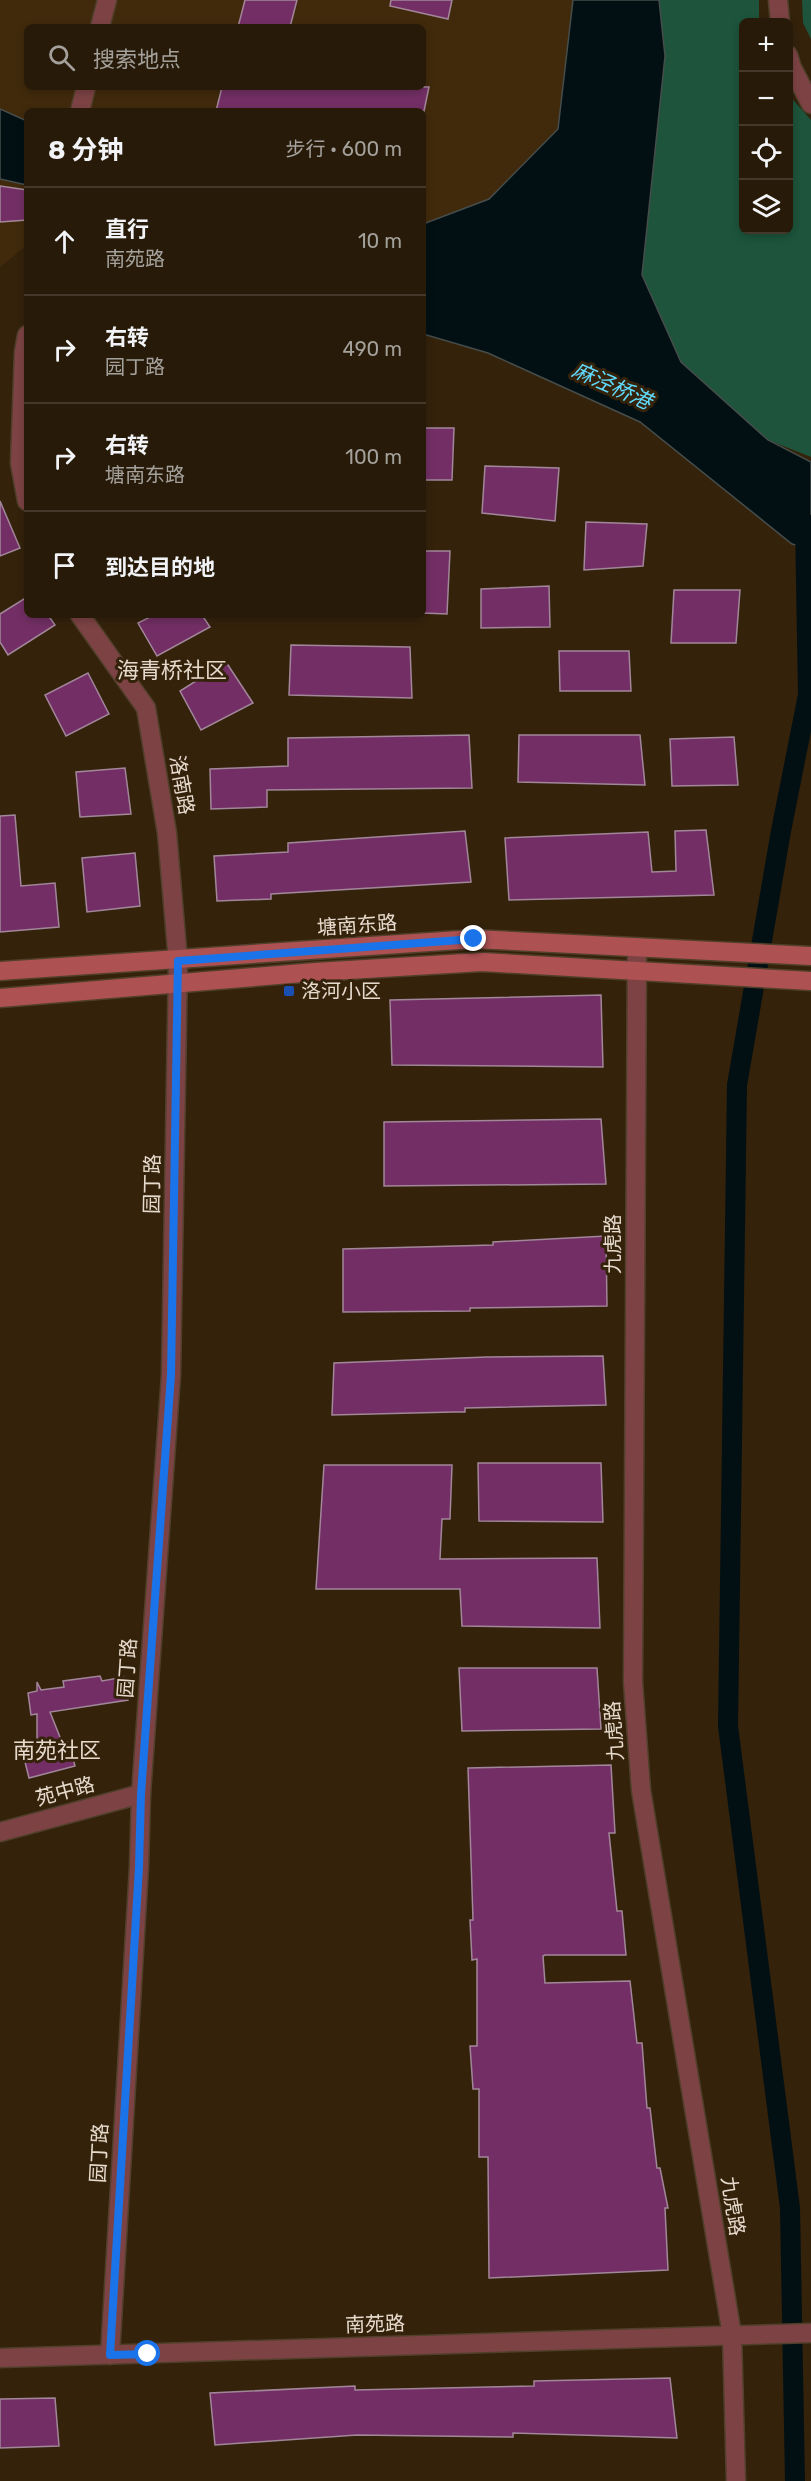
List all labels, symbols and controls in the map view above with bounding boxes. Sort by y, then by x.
map controls [739,18,793,234]
button: + [739,18,793,72]
search box [24,24,426,90]
icon: search [45,41,78,74]
text: 搜索地点 [93,46,181,73]
button: − [739,72,793,126]
button: locate [739,126,793,180]
text: 8 分钟 [48,135,123,166]
text: 步行 · 600 m [285,137,402,161]
button: layers [739,180,793,234]
text: 直行 [105,216,149,243]
icon: ahead [48,225,81,258]
text: 10 m [358,229,402,253]
text: 南苑路 [105,247,165,271]
text: 右转 [105,324,149,351]
icon: right [48,333,81,366]
text: 490 m [343,337,402,361]
text: 园丁路 [105,355,165,379]
water label: 麻泾桥港 [569,357,658,415]
text: 右转 [105,432,149,459]
icon: right [48,441,81,474]
text: 100 m [345,445,402,469]
text: 塘南东路 [105,463,185,487]
icon: arrive [48,549,81,582]
text: 到达目的地 [105,554,215,581]
district label: 海青桥社区 [117,657,227,684]
street label: 洛南路 [165,753,199,817]
street label: 塘南东路 [316,910,398,940]
route end [460,925,486,951]
place label: 洛河小区 [301,979,381,1003]
marker: 洛河小区 [282,984,296,998]
street label: 园丁路 [139,1154,165,1214]
street label: 九虎路 [601,1214,625,1274]
street label: 园丁路 [113,1637,141,1699]
street label: 九虎路 [600,1700,628,1762]
district label: 南苑社区 [13,1737,101,1764]
street label: 苑中路 [33,1772,97,1810]
street label: 园丁路 [85,2122,113,2184]
street label: 九虎路 [716,2174,750,2238]
street label: 南苑路 [345,2311,405,2337]
route start [134,2340,160,2366]

